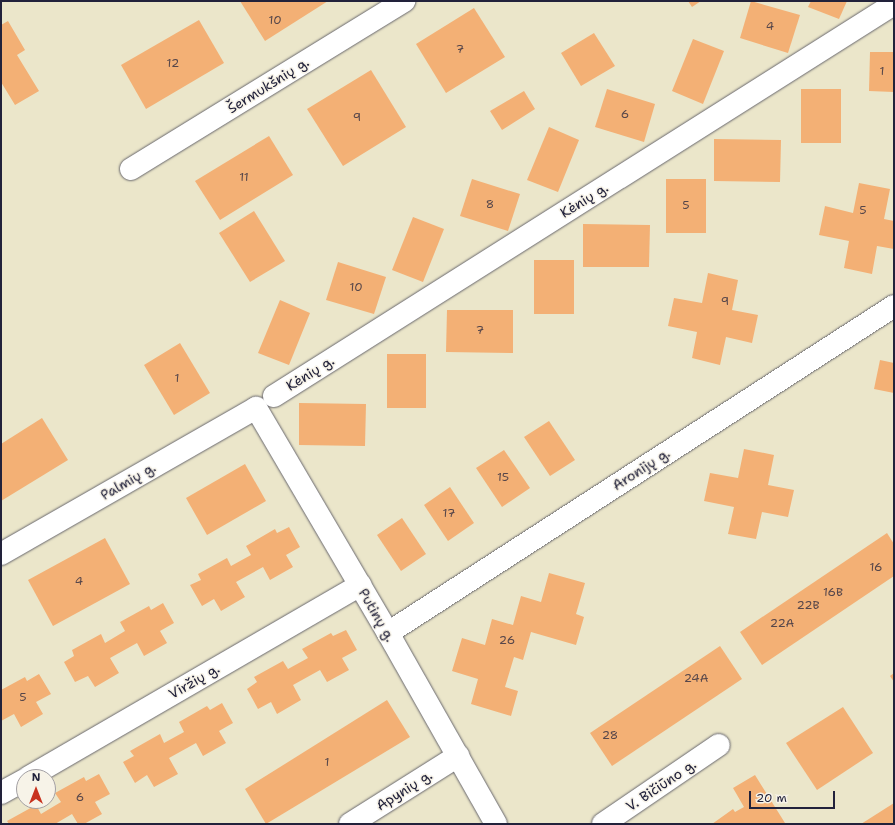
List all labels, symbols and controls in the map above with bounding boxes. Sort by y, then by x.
house number: 10 [268,14,282,28]
house number: 4 [766,20,774,34]
house number: 7 [456,43,464,57]
street label: Šermukšnių g. [224,53,312,117]
house number: 12 [167,57,179,71]
house number: 1 [879,65,885,79]
house number: 6 [621,108,629,122]
house number: 9 [353,111,361,125]
house number: 11 [239,171,249,185]
street label: Kėnių g. [557,179,611,221]
house number: 8 [486,198,494,212]
house number: 5 [682,199,690,213]
house number: 5 [859,204,867,218]
house number: 10 [349,281,363,295]
house number: 9 [721,295,729,309]
house number: 7 [476,324,484,338]
street label: Kėnių g. [283,352,337,394]
house number: 1 [174,372,180,386]
street label: Aronijų g. [609,444,673,494]
street label: Palmių g. [97,459,159,503]
house number: 15 [497,471,509,485]
house number: 17 [443,507,455,521]
house number: 16 [869,561,883,575]
house number: 4 [75,575,83,589]
street label: Putinų g. [355,585,399,645]
house number: 16B [823,586,843,600]
house number: 22B [796,599,820,613]
house number: 22A [770,617,794,631]
house number: 26 [499,634,515,648]
street label: Viržių g. [166,660,222,702]
house number: 24A [684,672,708,686]
house number: 5 [19,691,27,705]
house number: 28 [602,729,618,743]
house number: 1 [324,756,330,770]
street label: V. Bičiūno g. [623,756,699,814]
street label: Apynių g. [373,766,435,814]
north arrow [16,769,56,809]
text: N [32,770,40,785]
scale bar [751,783,837,809]
text: 20 m [756,790,787,806]
house number: 6 [76,791,84,805]

